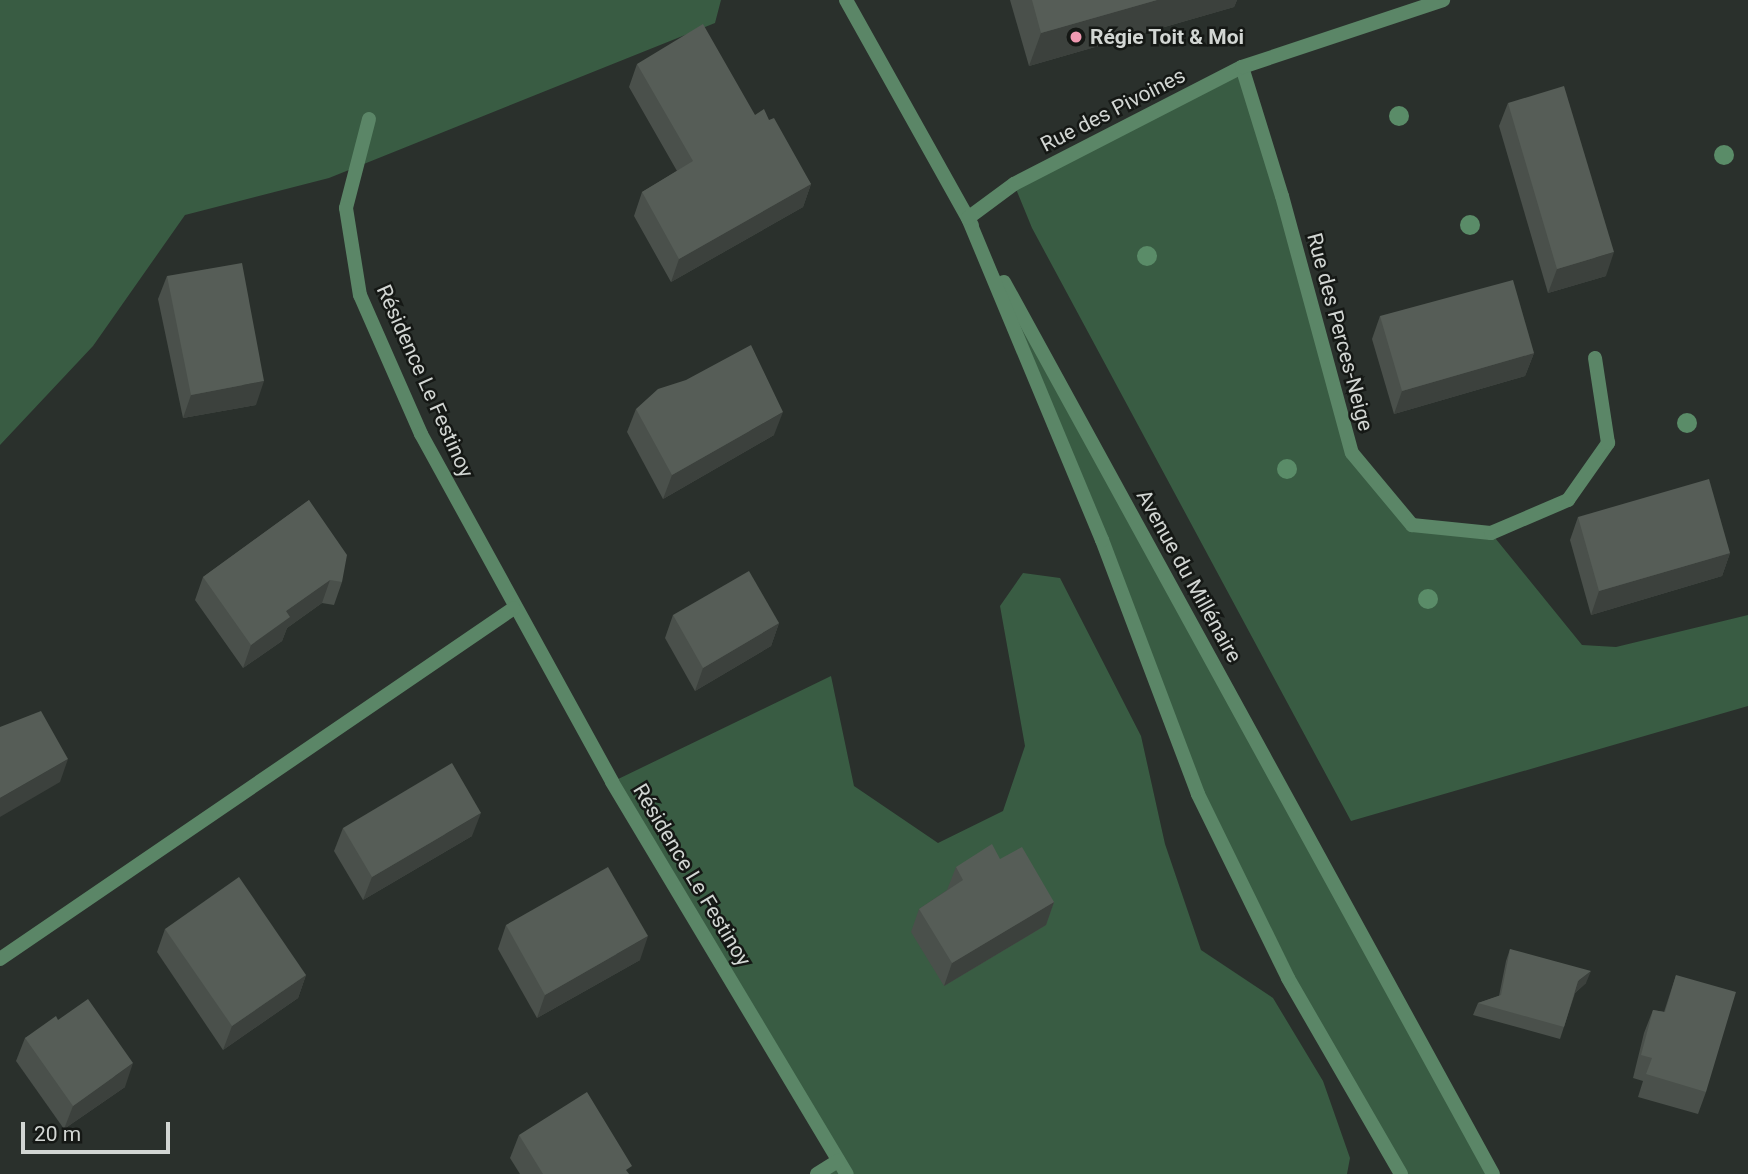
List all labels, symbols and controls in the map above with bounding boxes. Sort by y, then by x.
place label: Régie Toit & Moi [1090,24,1245,50]
marker: Régie Toit & Moi [1068,29,1084,45]
street label: Rue des Pivoines [1036,63,1190,157]
street label: Rue des Perces-Neige [1301,230,1379,434]
street label: Résidence Le Festinoy [371,281,479,481]
street label: Avenue du Millénaire [1131,485,1247,667]
street label: Résidence Le Festinoy [628,779,756,971]
scale bar [24,1108,173,1152]
text: 20 m [34,1122,81,1146]

